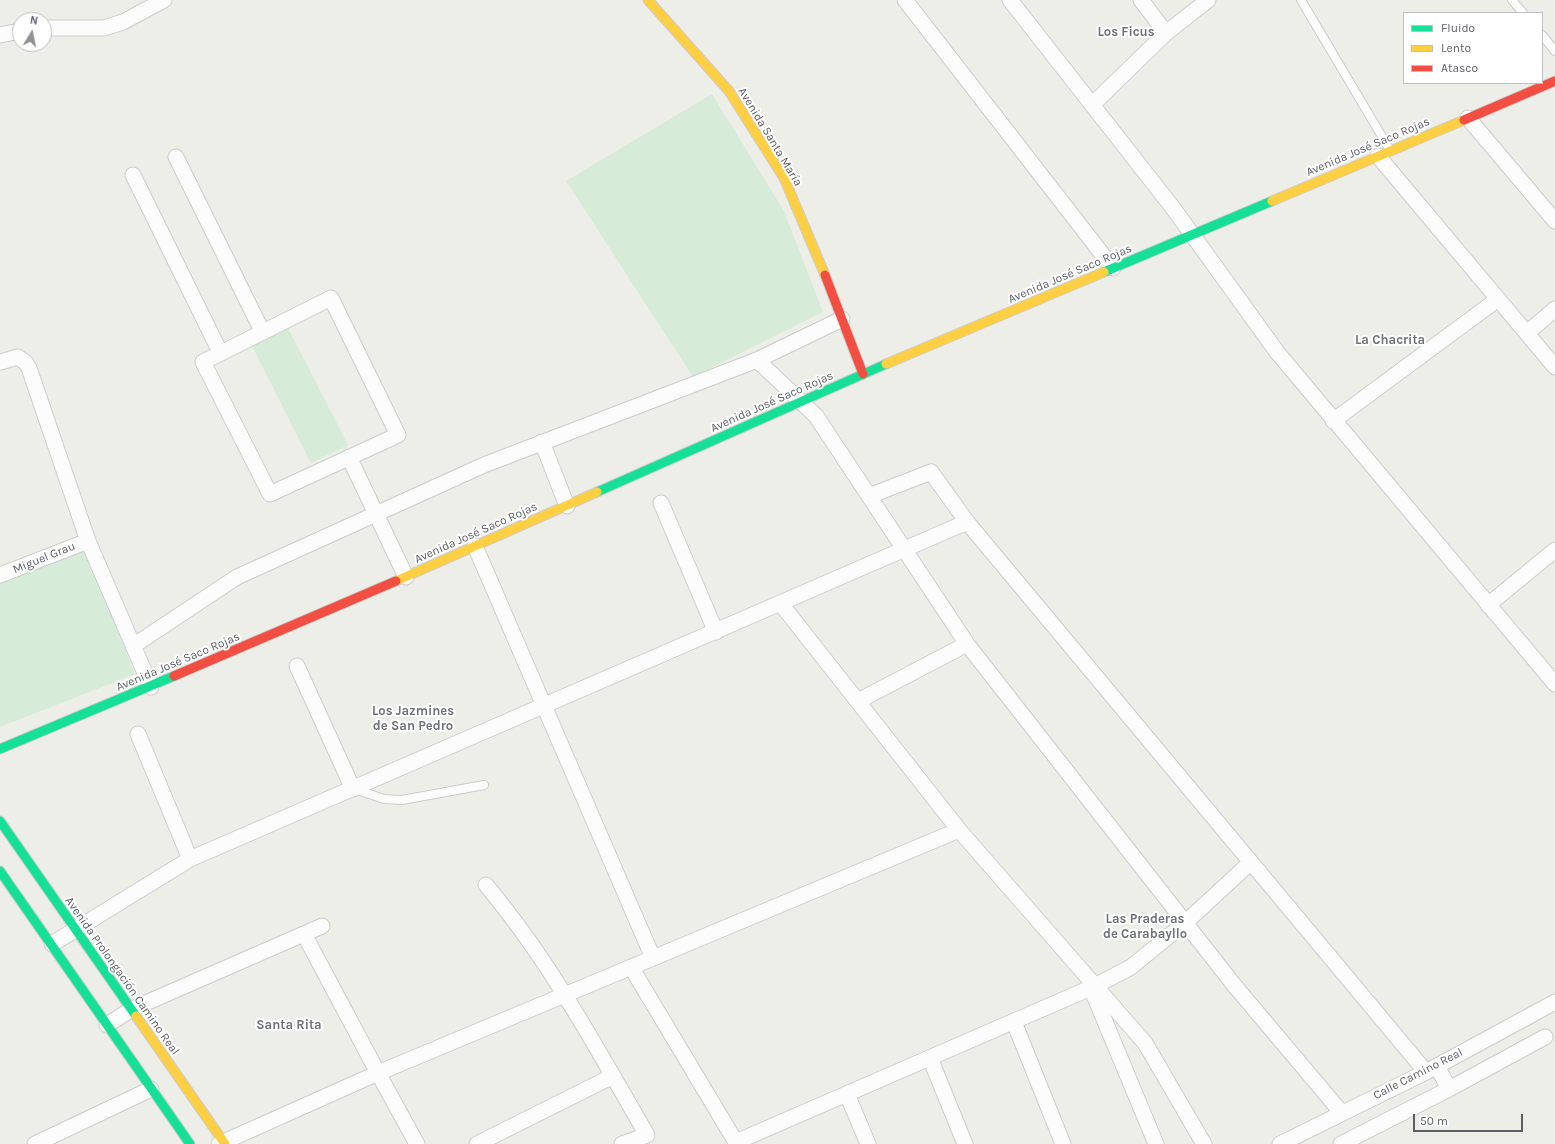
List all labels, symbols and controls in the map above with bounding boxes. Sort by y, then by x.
north arrow [12,12,52,52]
legend [1403,12,1543,84]
text: N [29,14,39,28]
text: Fluido [1441,21,1475,35]
district label: Los Ficus [1097,24,1155,40]
text: Lento [1441,41,1471,55]
text: Atasco [1441,61,1478,75]
street label: Avenida Santa María [735,85,805,189]
street label: Avenida José Saco Rojas [1304,114,1432,180]
street label: Avenida José Saco Rojas [1006,241,1134,307]
district label: La Chacrita [1355,332,1425,348]
street label: Avenida José Saco Rojas [708,368,836,436]
street label: Avenida José Saco Rojas [412,499,540,567]
street label: Miguel Grau [11,539,77,577]
street label: Avenida José Saco Rojas [114,629,242,695]
district label: Los Jazmines de San Pedro [372,703,454,734]
street label: Avenida Prolongación Camino Real [62,894,182,1058]
district label: Las Praderas de Carabayllo [1103,911,1187,942]
district label: Santa Rita [256,1017,322,1033]
street label: Calle Camino Real [1371,1045,1465,1103]
scale bar [1415,1106,1525,1132]
text: 50 m [1420,1114,1448,1128]

